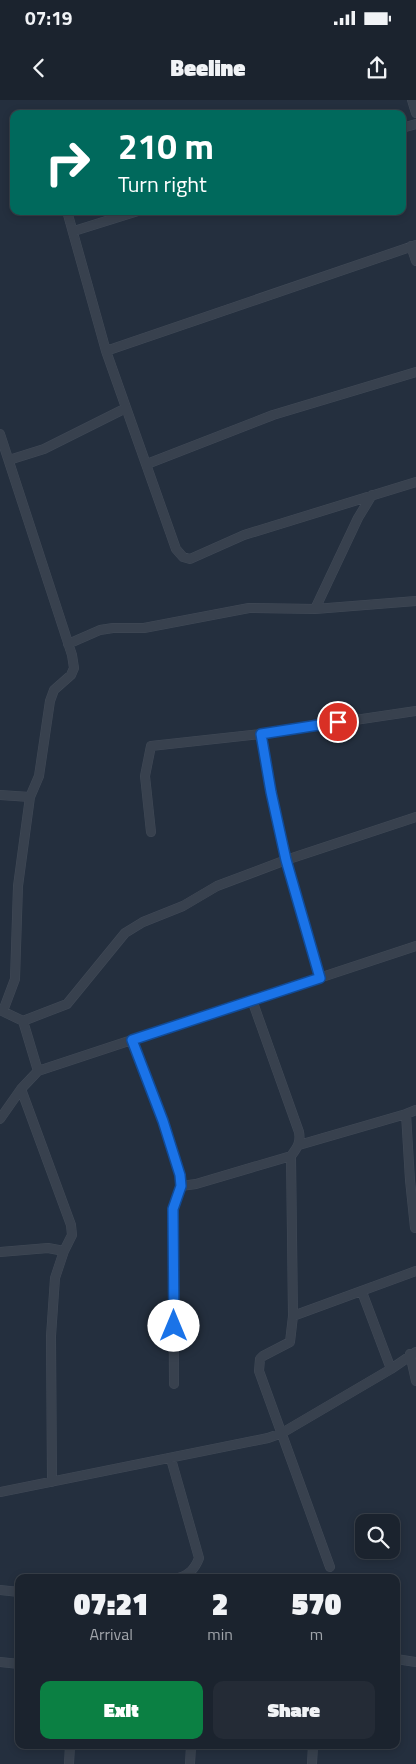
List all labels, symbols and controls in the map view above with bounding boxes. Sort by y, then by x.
text: 07:19 [25,3,72,32]
text: Beeline [171,51,245,85]
icon: back [25,54,53,82]
icon: share [363,54,391,82]
text: 210 m [118,119,214,173]
icon: right [35,130,100,195]
text: Turn right [118,167,207,201]
pin [317,701,359,743]
icon: arrive [324,708,352,736]
position arrow [147,1299,199,1351]
map controls [355,1514,400,1559]
button: search [355,1514,400,1559]
text: 07:21 [74,1581,148,1627]
text: 2 [212,1581,228,1627]
text: 570 [292,1581,341,1627]
text: Arrival [89,1622,133,1646]
text: min [207,1622,233,1646]
text: m [310,1622,323,1646]
button: Exit [40,1681,203,1739]
button: Share [213,1681,375,1739]

